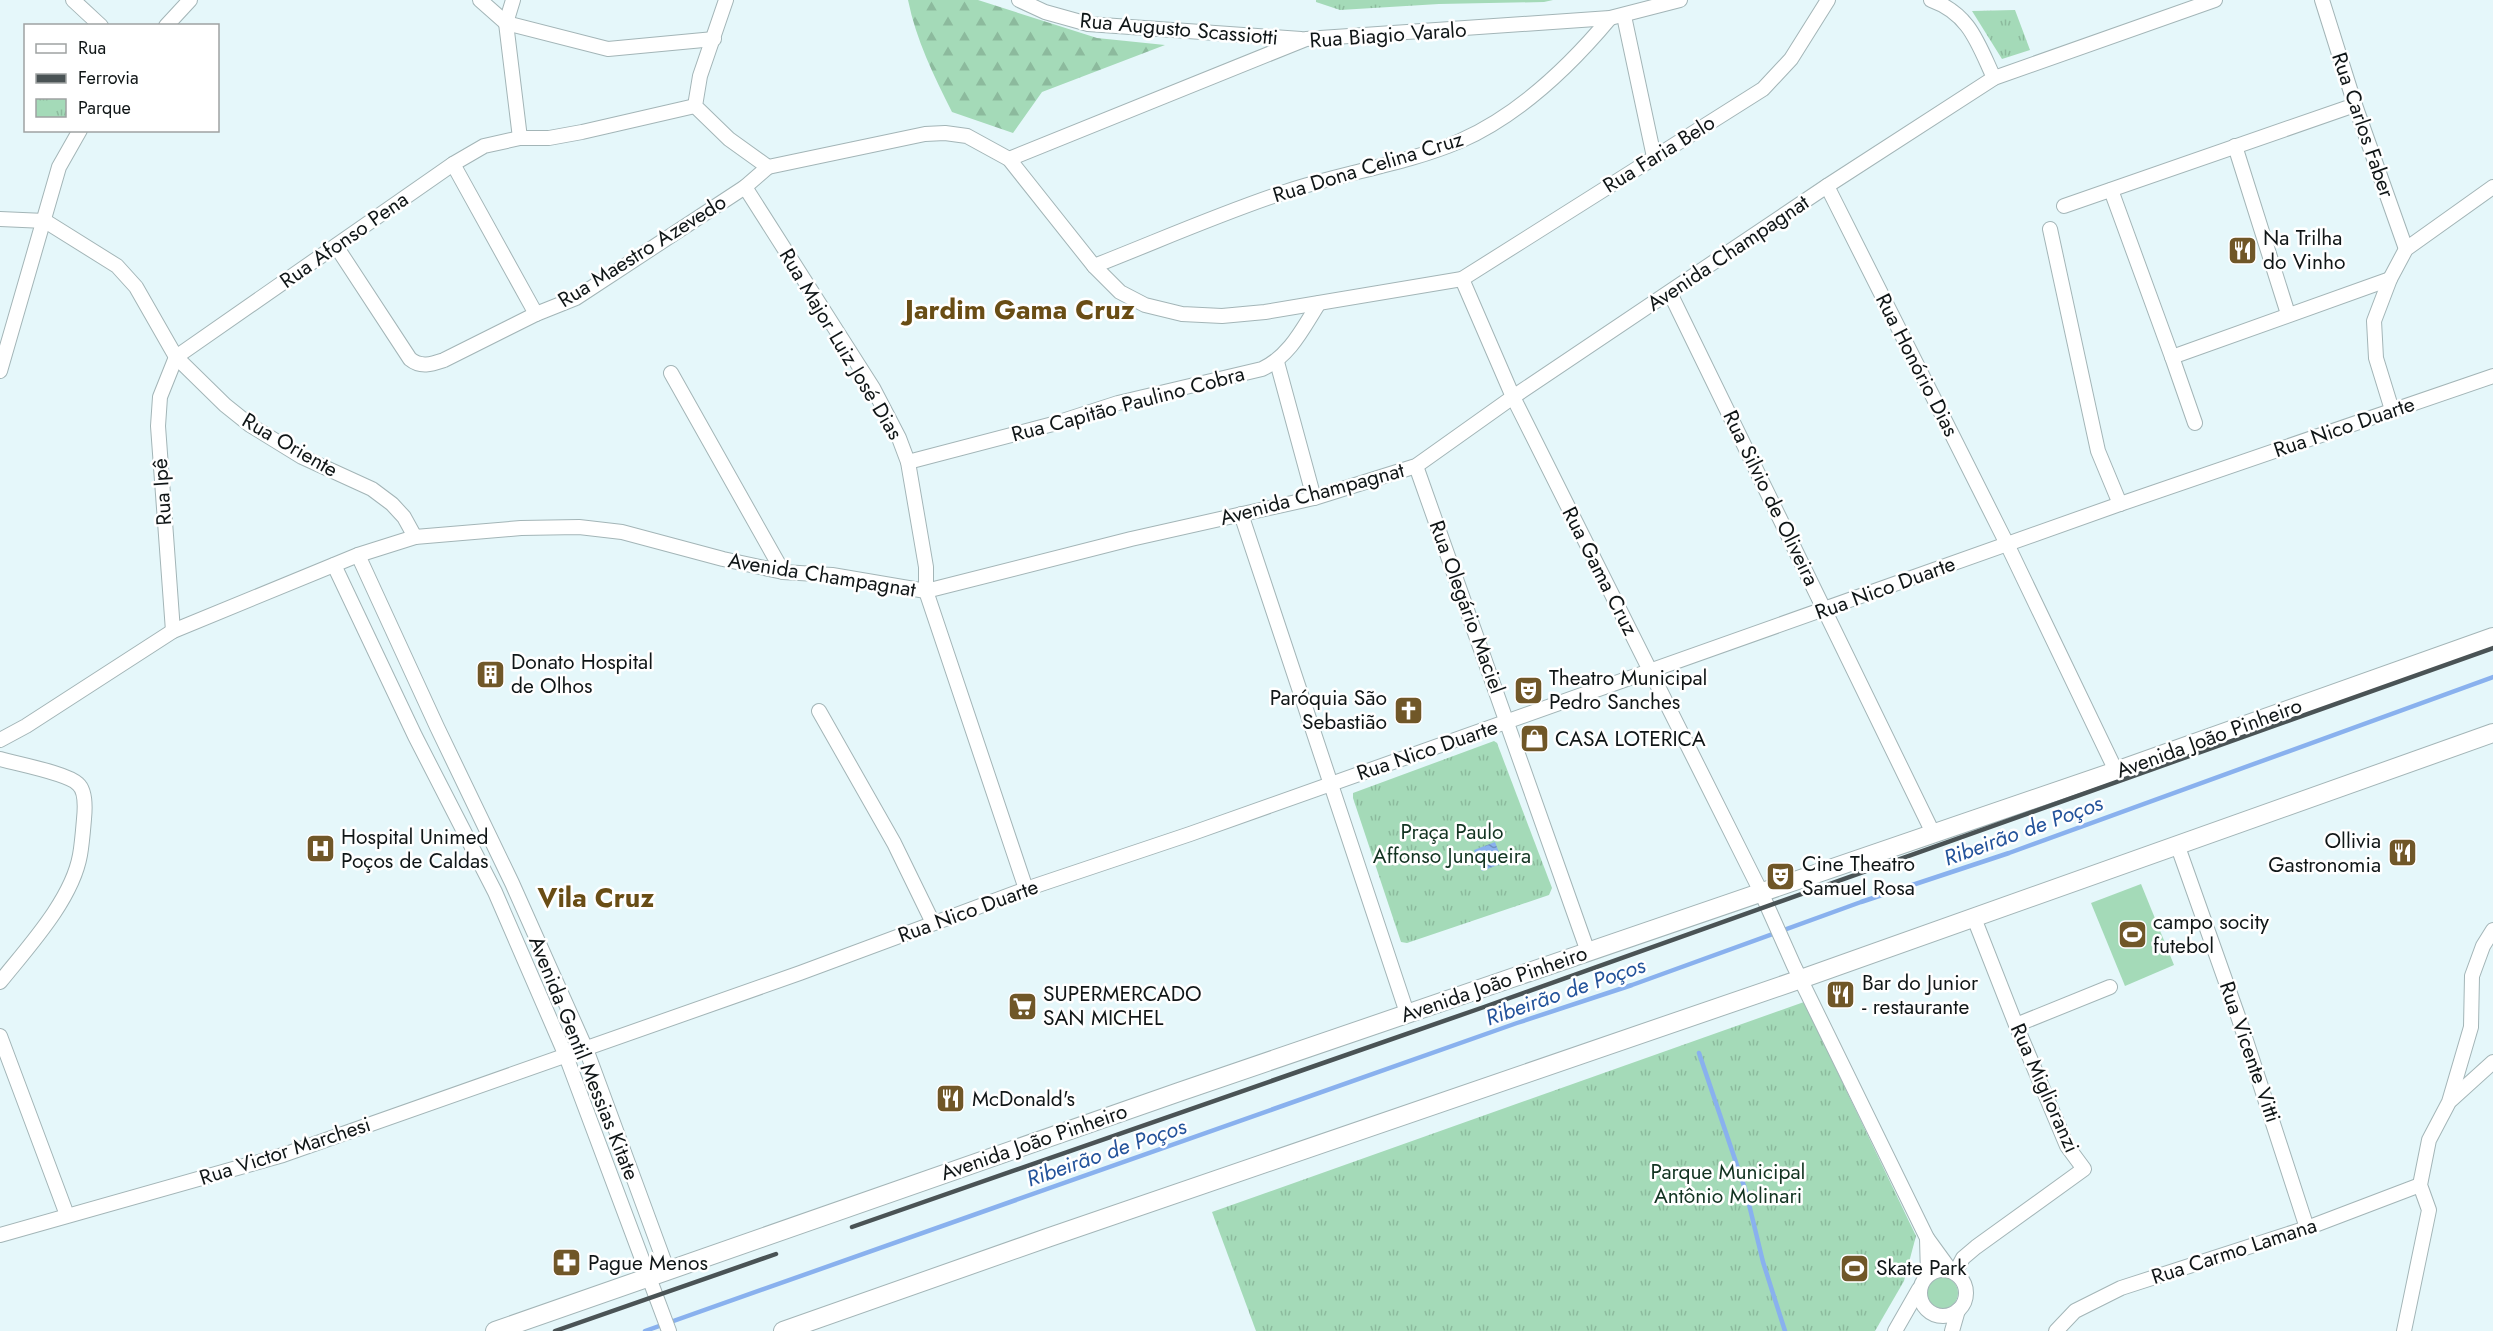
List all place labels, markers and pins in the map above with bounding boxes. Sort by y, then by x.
place label: Na Trilha do Vinho [2263,223,2346,277]
restaurant icon: Na Trilha do Vinho [2226,234,2258,266]
place label: Donato Hospital de Olhos [511,647,653,701]
building icon: Donato Hospital de Olhos [474,658,506,690]
place label: Theatro Municipal Pedro Sanches [1549,663,1707,717]
theatre icon: Theatro Municipal Pedro Sanches [1512,674,1544,706]
place label: Paróquia São Sebastião [1270,683,1387,737]
church icon: Paróquia São Sebastião [1392,694,1424,726]
shop icon: CASA LOTERICA [1518,723,1550,755]
place label: CASA LOTERICA [1555,724,1706,754]
place label: Hospital Unimed Poços de Caldas [341,822,489,876]
place label: Ollivia Gastronomia [2268,826,2381,880]
hospital icon: Hospital Unimed Poços de Caldas [304,833,336,865]
restaurant icon: Ollivia Gastronomia [2386,837,2418,869]
place label: Cine Theatro Samuel Rosa [1802,849,1915,903]
theatre icon: Cine Theatro Samuel Rosa [1765,860,1797,892]
place label: campo socity futebol [2153,907,2270,961]
sports icon: campo socity futebol [2116,918,2148,950]
place label: Bar do Junior - restaurante [1862,968,1979,1022]
place label: SUPERMERCADO SAN MICHEL [1043,979,1202,1033]
restaurant icon: Bar do Junior - restaurante [1825,979,1857,1011]
supermarket icon: SUPERMERCADO SAN MICHEL [1006,990,1038,1022]
restaurant icon: McDonald's [935,1083,967,1115]
place label: McDonald's [972,1084,1075,1114]
pharmacy icon: Pague Menos [551,1247,583,1279]
place label: Pague Menos [588,1248,708,1278]
sports icon: Skate Park [1839,1252,1871,1284]
place label: Skate Park [1876,1253,1967,1283]

